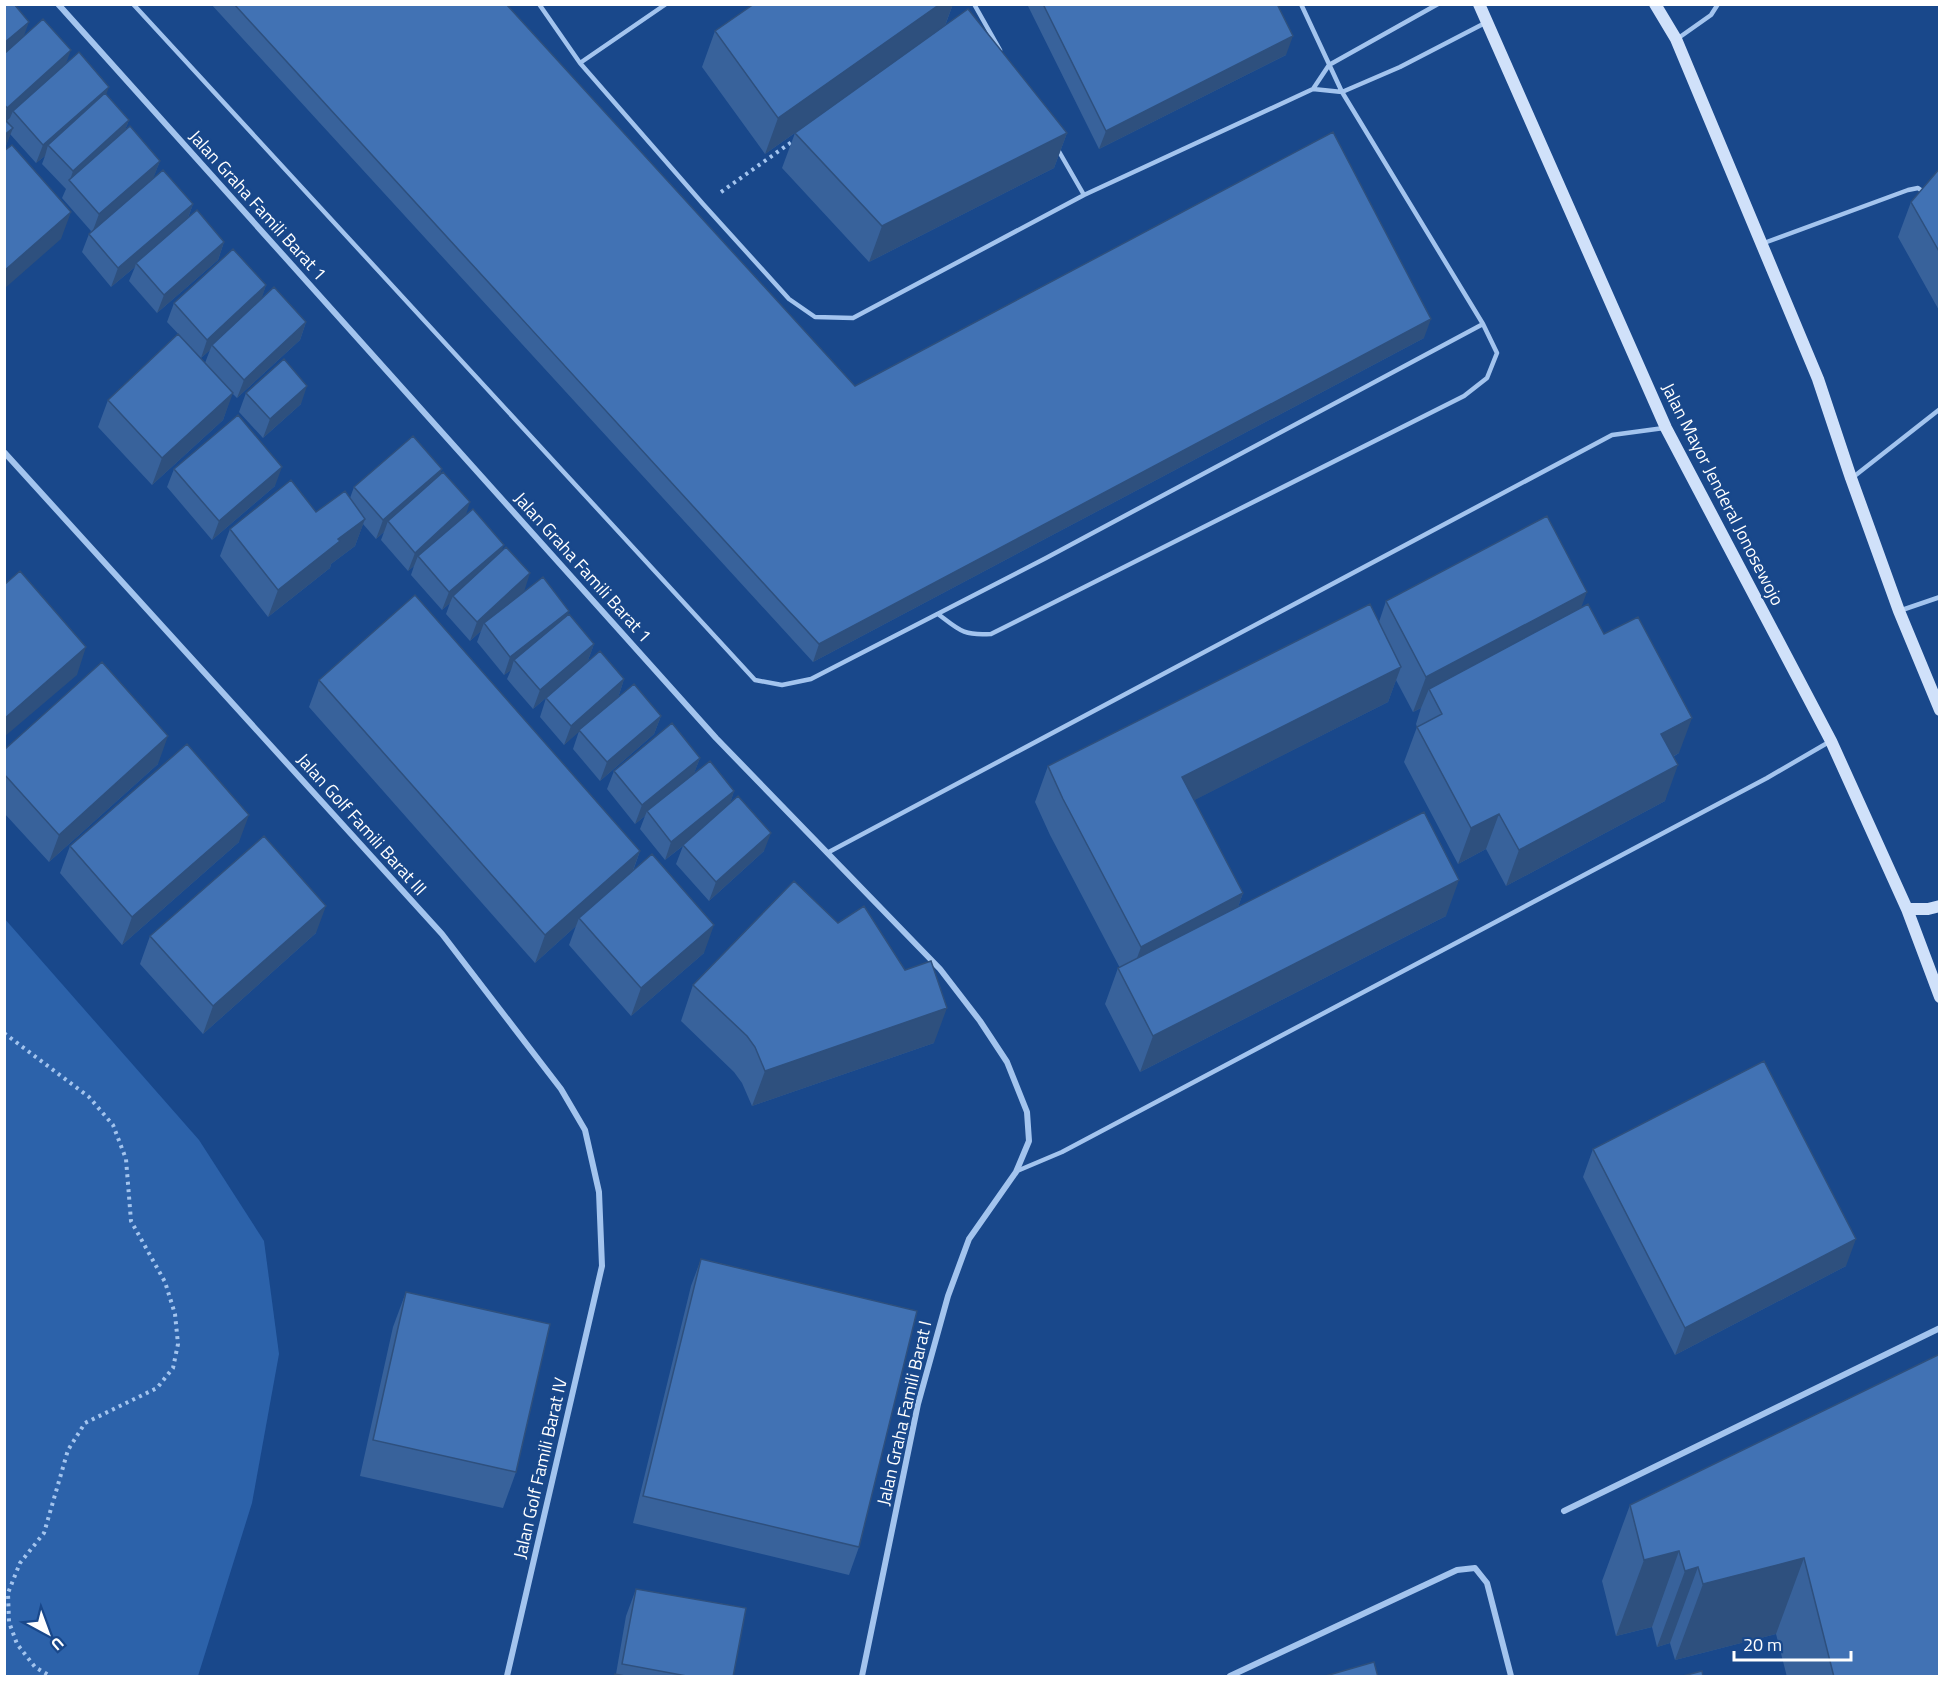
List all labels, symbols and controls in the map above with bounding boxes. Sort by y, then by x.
street label: Jalan Graha Famili Barat 1 [183,124,333,286]
street label: Jalan Mayor Jenderal Jonosewojo [1655,378,1791,610]
street label: Jalan Graha Famili Barat 1 [508,486,658,648]
street label: Jalan Golf Famili Barat III [291,747,433,901]
street label: Jalan Graha Famili Barat I [870,1318,938,1508]
street label: Jalan Golf Famili Barat IV [506,1374,574,1561]
north arrow [18,1603,78,1663]
scale bar [1734,1624,1851,1662]
text: 20 m [1743,1631,1782,1658]
text: U [46,1632,70,1657]

